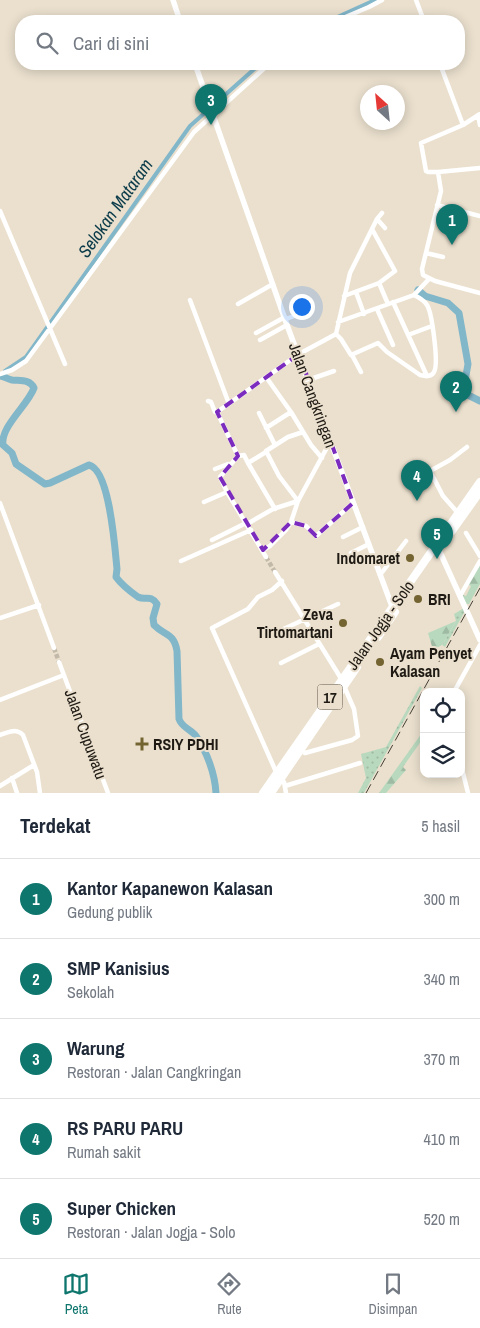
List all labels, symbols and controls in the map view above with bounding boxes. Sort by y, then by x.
search box [15,15,465,70]
icon: search [33,29,61,57]
text: Cari di sini [73,30,149,56]
pin: 3 [195,84,227,125]
north arrow [360,85,405,130]
water label: Selokan Mataram [72,153,158,263]
pin: 1 [436,204,468,245]
your location [289,294,315,320]
street label: Jalan Cangkringan [284,339,342,451]
pin: 2 [440,371,472,412]
pin: 4 [401,460,433,501]
pin: 5 [421,518,453,559]
place label: Indomaret [337,547,401,569]
marker: Indomaret [404,552,416,564]
street label: Jalan Jogja - Solo [341,576,419,674]
place label: BRI [428,588,451,610]
marker: BRI [412,593,424,605]
place label: Zeva Tirtomartani [257,603,334,643]
marker: Zeva Tirtomartani [337,617,349,629]
place label: Ayam Penyet Kalasan [390,642,473,682]
marker: Ayam Penyet Kalasan [374,656,386,668]
road number: 17 [318,684,342,710]
street label: Jalan Cupuwatu [60,686,112,782]
map controls [420,688,465,778]
button: locate [420,688,465,733]
place label: RSIY PDHI [153,733,218,755]
button: layers [420,733,465,778]
marker: RSIY PDHI [135,737,149,751]
text: Terdekat [20,811,91,840]
text: 5 hasil [421,815,460,837]
text: Kantor Kapanewon Kalasan [67,875,273,901]
text: 1 [32,888,40,910]
text: 300 m [424,888,460,910]
text: Gedung publik [67,901,152,923]
text: SMP Kanisius [67,955,170,981]
text: 2 [32,968,40,990]
text: 340 m [424,968,460,990]
text: Sekolah [67,981,114,1003]
text: Warung [67,1035,124,1061]
text: 3 [32,1048,40,1070]
text: 370 m [424,1048,460,1070]
text: Restoran · Jalan Cangkringan [67,1061,241,1083]
text: RS PARU PARU [67,1115,183,1141]
text: 4 [32,1128,40,1150]
text: 410 m [424,1128,460,1150]
text: Rumah sakit [67,1141,141,1163]
text: Super Chicken [67,1195,176,1221]
text: 5 [32,1208,40,1230]
text: 520 m [424,1208,460,1230]
text: Restoran · Jalan Jogja - Solo [67,1221,235,1243]
tab: Peta [62,1270,90,1318]
tab: Rute [215,1270,243,1318]
tab: Disimpan [368,1270,418,1318]

